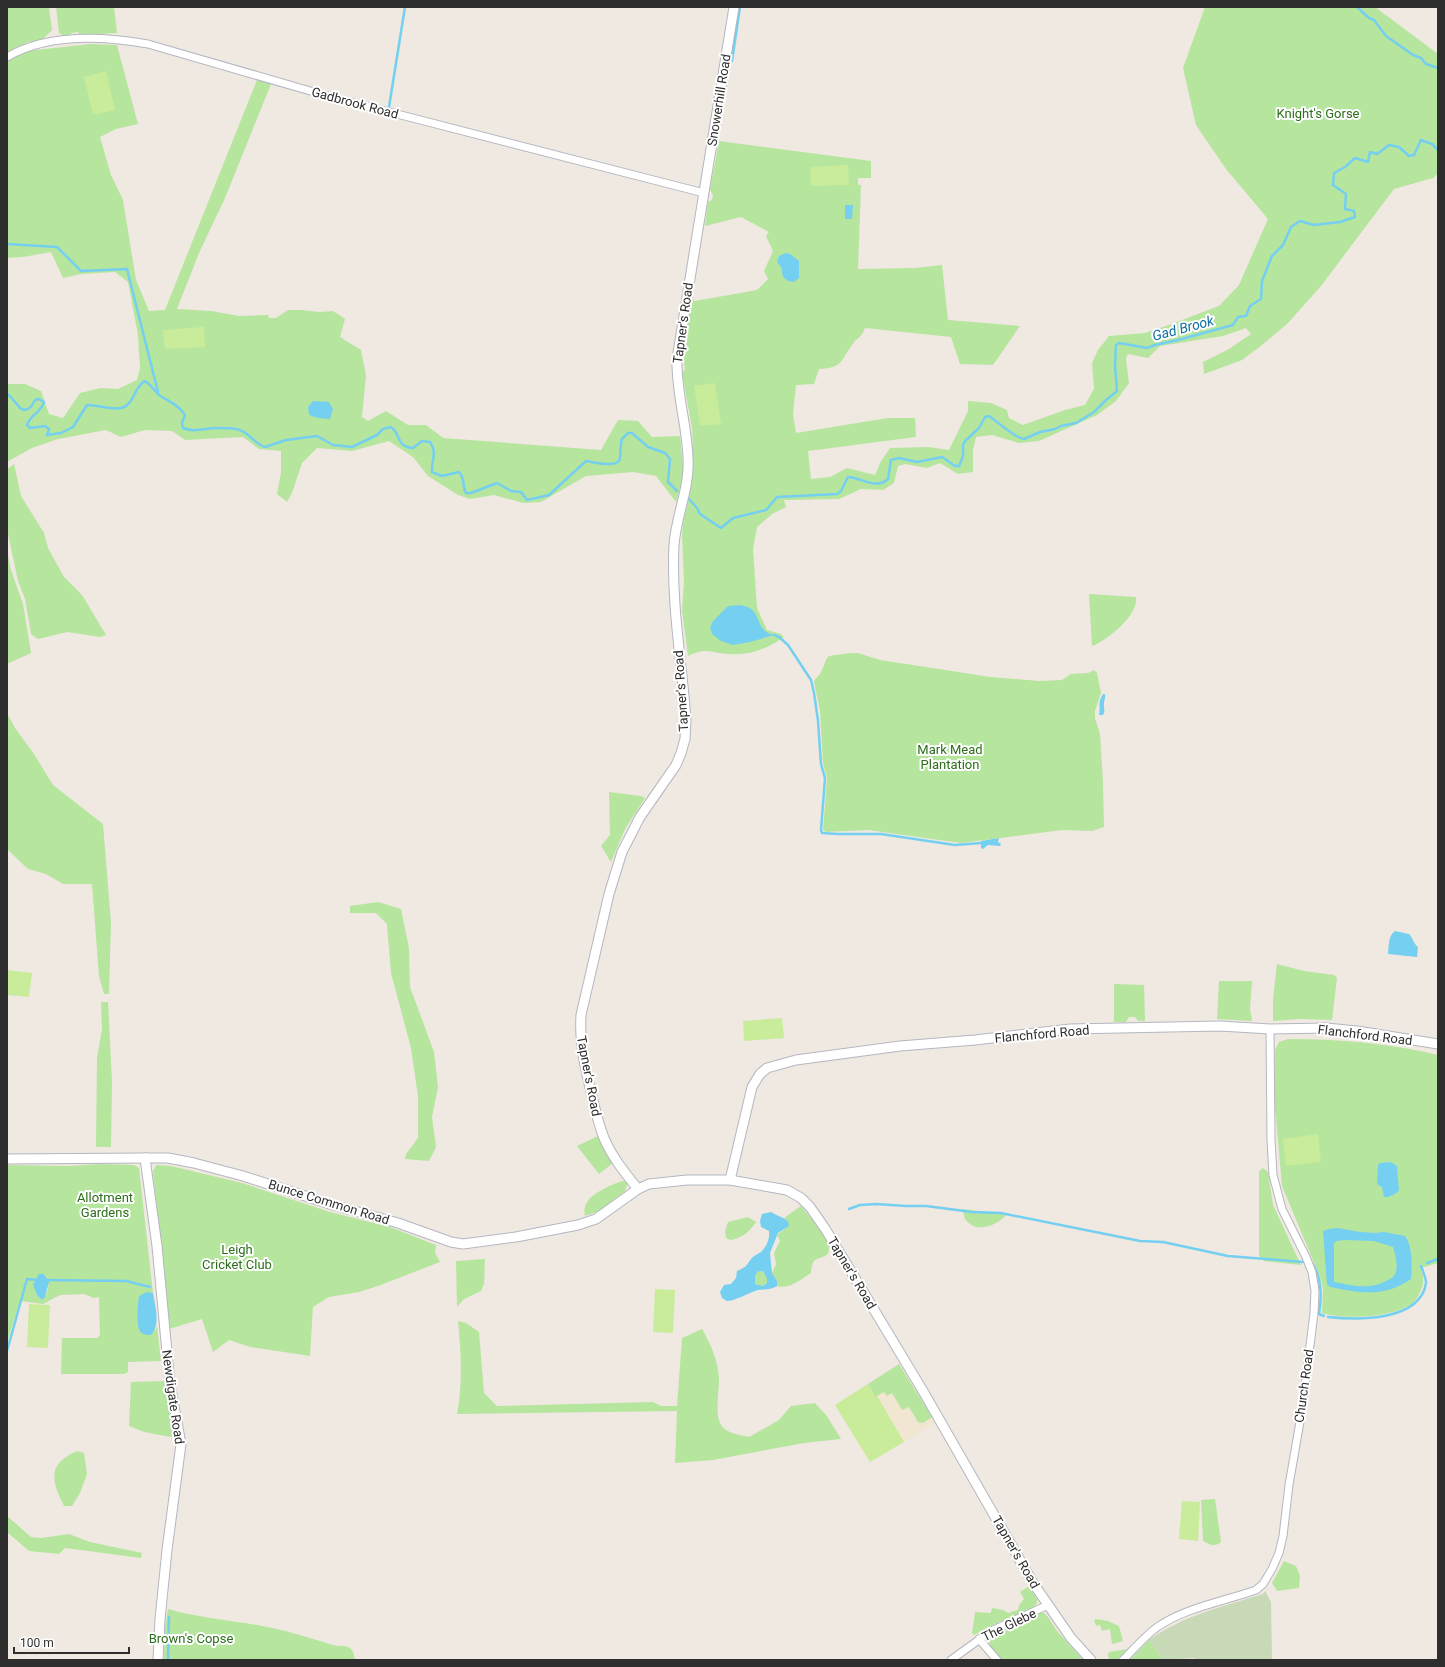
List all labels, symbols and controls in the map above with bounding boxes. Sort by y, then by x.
street label: Snowerhill Road [704,53,734,147]
street label: Gadbrook Road [310,84,400,122]
park label: Knight's Gorse [1276,106,1360,121]
street label: Tapner's Road [670,282,696,364]
water label: Gad Brook [1150,312,1217,344]
street label: Tapner's Road [671,650,691,732]
park label: Mark Mead Plantation [917,742,983,772]
street label: Flanchford Road [994,1022,1090,1046]
street label: Flanchford Road [1317,1022,1413,1048]
street label: Tapner's Road [574,1035,604,1117]
street label: Bunce Common Road [267,1176,391,1228]
park label: Allotment Gardens [77,1190,133,1220]
street label: Tapner's Road [825,1234,879,1312]
park label: Leigh Cricket Club [202,1242,272,1272]
street label: Church Road [1291,1348,1317,1424]
street label: Newdigate Road [159,1349,187,1445]
street label: Tapner's Road [989,1513,1043,1591]
street label: The Glebe [980,1605,1039,1644]
scale bar [14,1629,129,1655]
park label: Brown's Copse [149,1631,233,1646]
text: 100 m [20,1636,54,1650]

